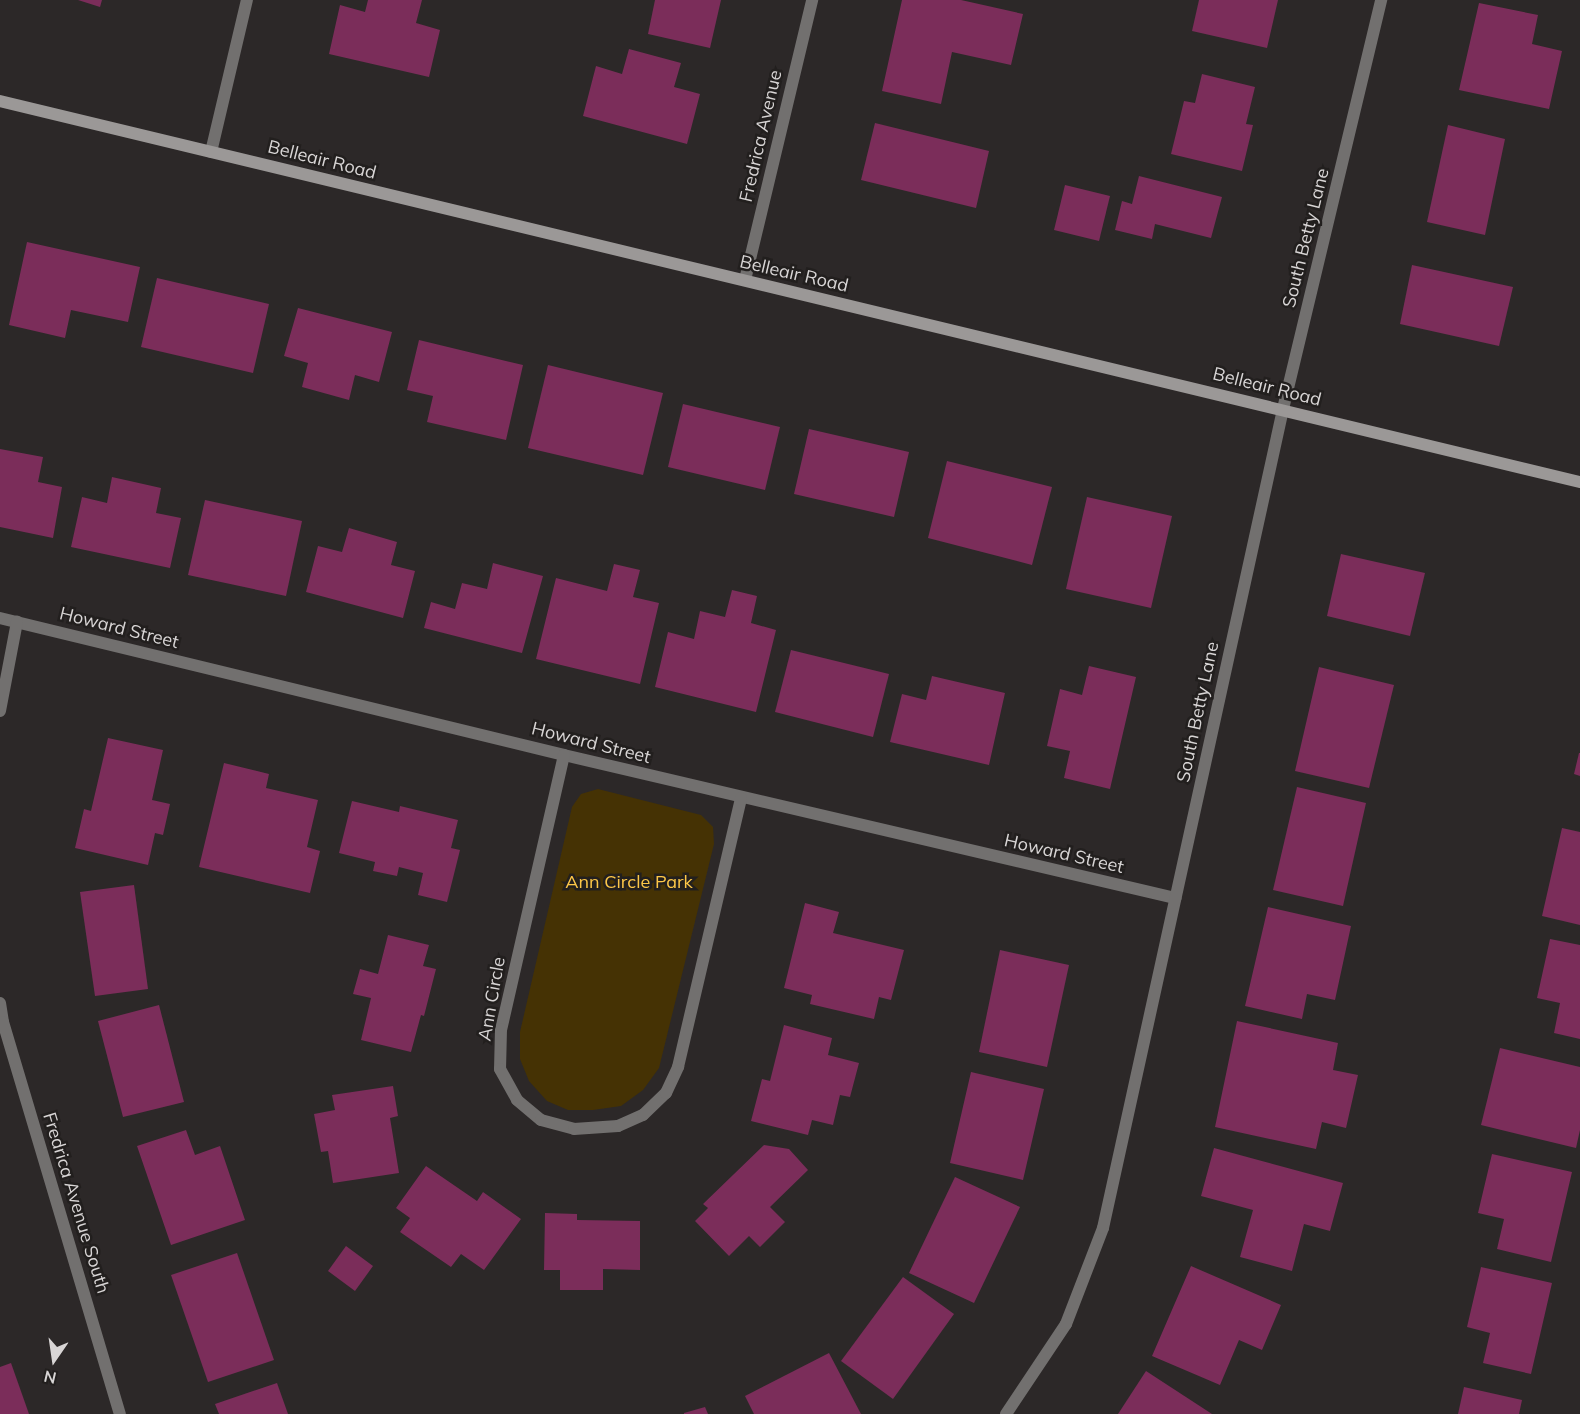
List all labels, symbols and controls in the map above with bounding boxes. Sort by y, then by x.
street label: Fredrica Avenue [735,68,787,204]
street label: Belleair Road [266,136,378,184]
street label: South Betty Lane [1278,166,1334,310]
street label: Belleair Road [738,251,850,297]
street label: Belleair Road [1211,363,1323,411]
street label: Howard Street [57,603,181,653]
street label: South Betty Lane [1173,640,1223,784]
street label: Howard Street [529,718,653,768]
street label: Howard Street [1002,830,1126,878]
park label: Ann Circle Park [565,871,693,893]
street label: Ann Circle [474,955,510,1043]
street label: Fredrica Avenue South [38,1110,114,1296]
north arrow [24,1330,84,1390]
text: N [42,1366,58,1389]

